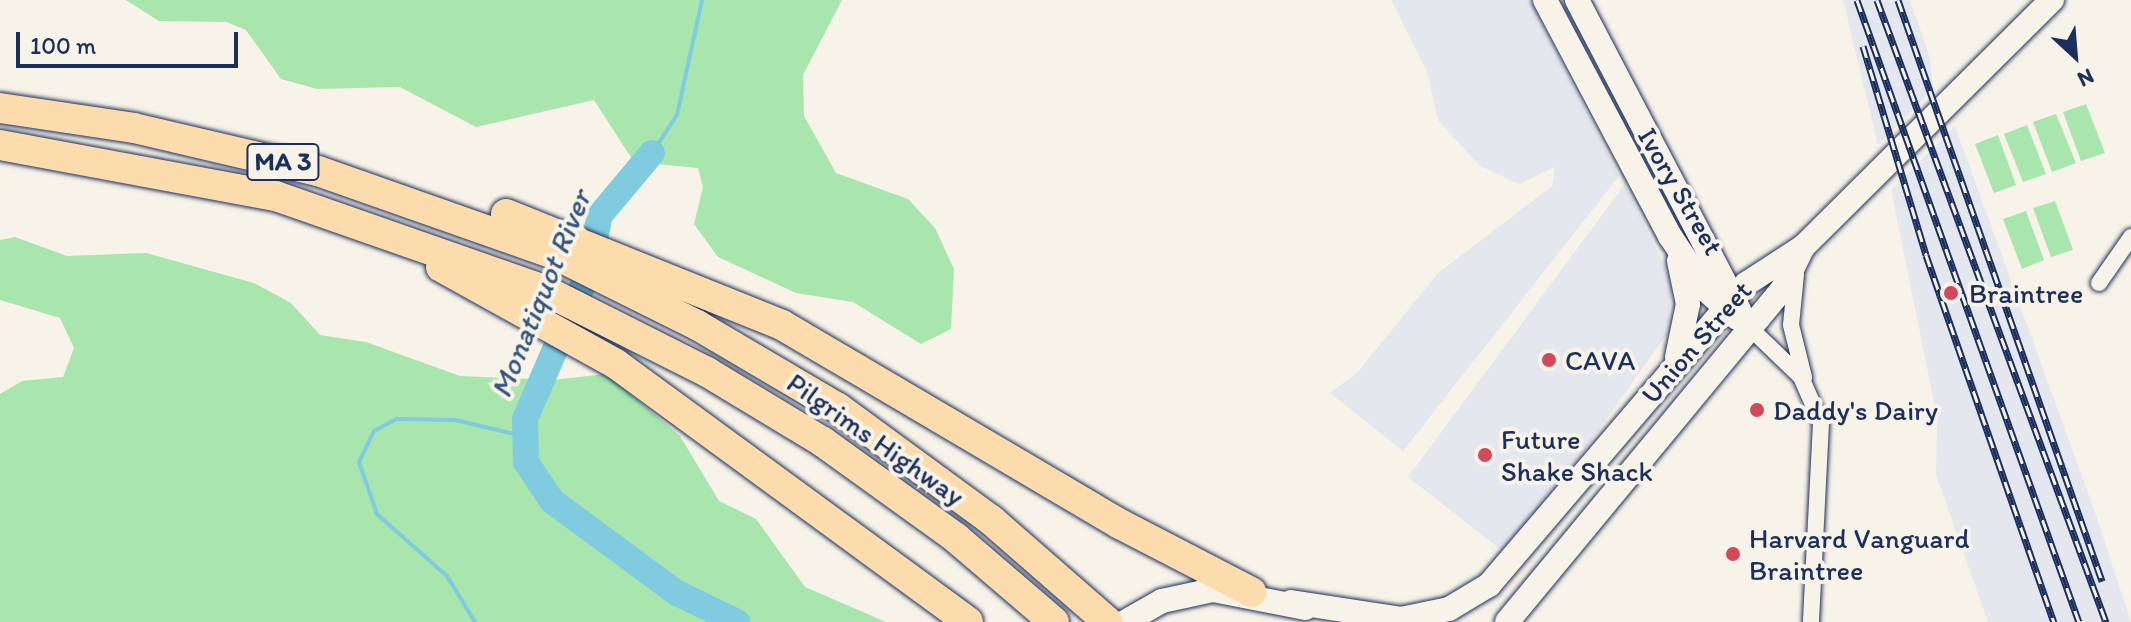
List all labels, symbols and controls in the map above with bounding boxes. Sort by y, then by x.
scale bar [20,16,242,66]
north arrow [2035,16,2115,96]
text: 100 m [30,31,96,60]
text: N [2073,63,2098,93]
street label: Ivory Street [1631,121,1731,261]
road number: MA 3 [245,140,321,184]
water label: Monatiquot River [483,185,599,403]
street label: Union Street [1634,274,1758,410]
place label: Braintree [1969,276,2083,310]
marker: Braintree [1940,282,1962,304]
place label: CAVA [1565,343,1635,377]
marker: CAVA [1540,351,1558,369]
street label: Pilgrims Highway [782,366,970,512]
place label: Daddy's Dairy [1773,393,1938,427]
marker: Daddy's Dairy [1748,401,1766,419]
place label: Future Shake Shack [1501,422,1653,488]
marker: Future Shake Shack [1476,446,1494,464]
place label: Harvard Vanguard Braintree [1749,521,1970,587]
marker: Harvard Vanguard Braintree [1724,545,1742,563]

